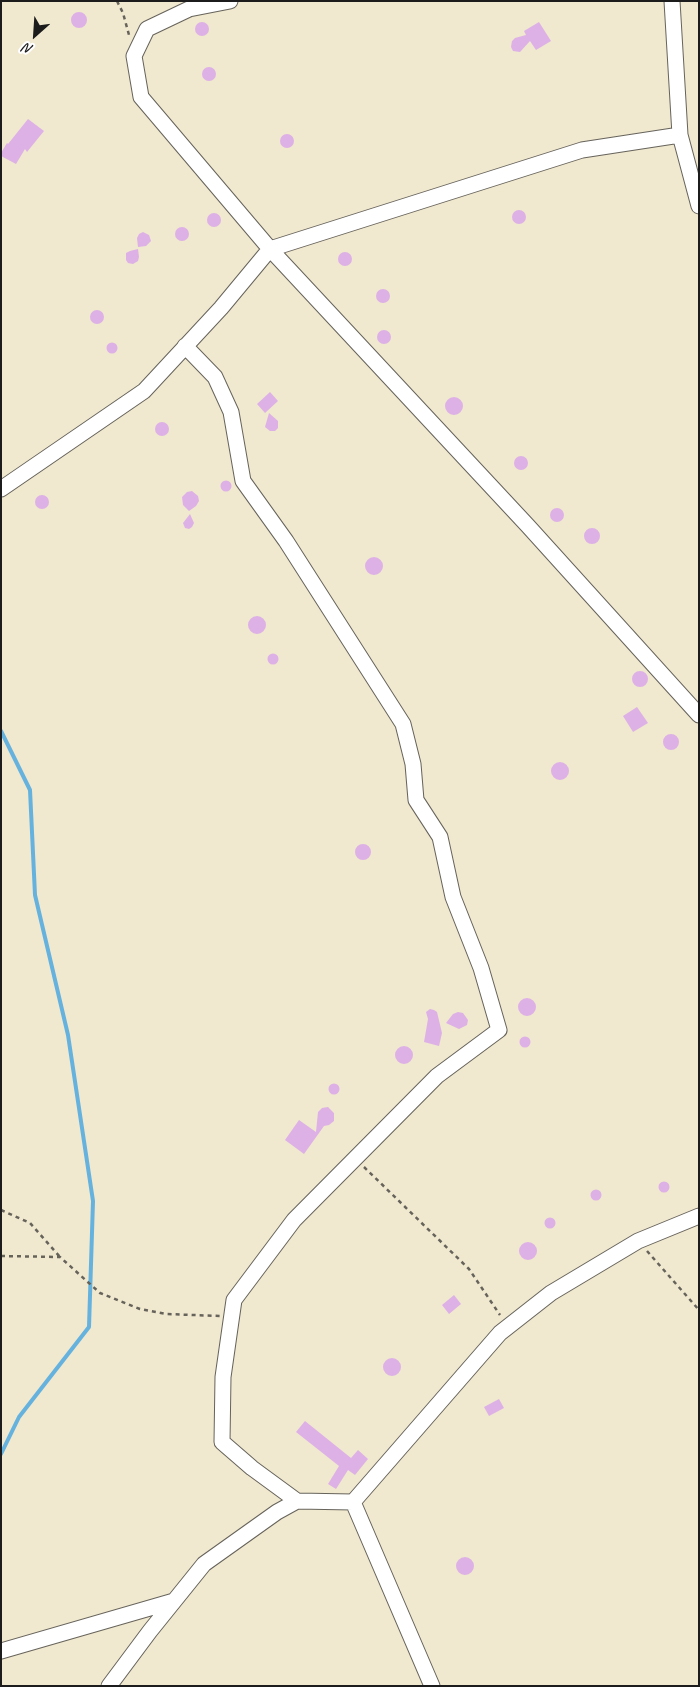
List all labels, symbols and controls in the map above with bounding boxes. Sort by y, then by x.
north arrow [10,10,60,60]
text: N [21,39,36,58]

